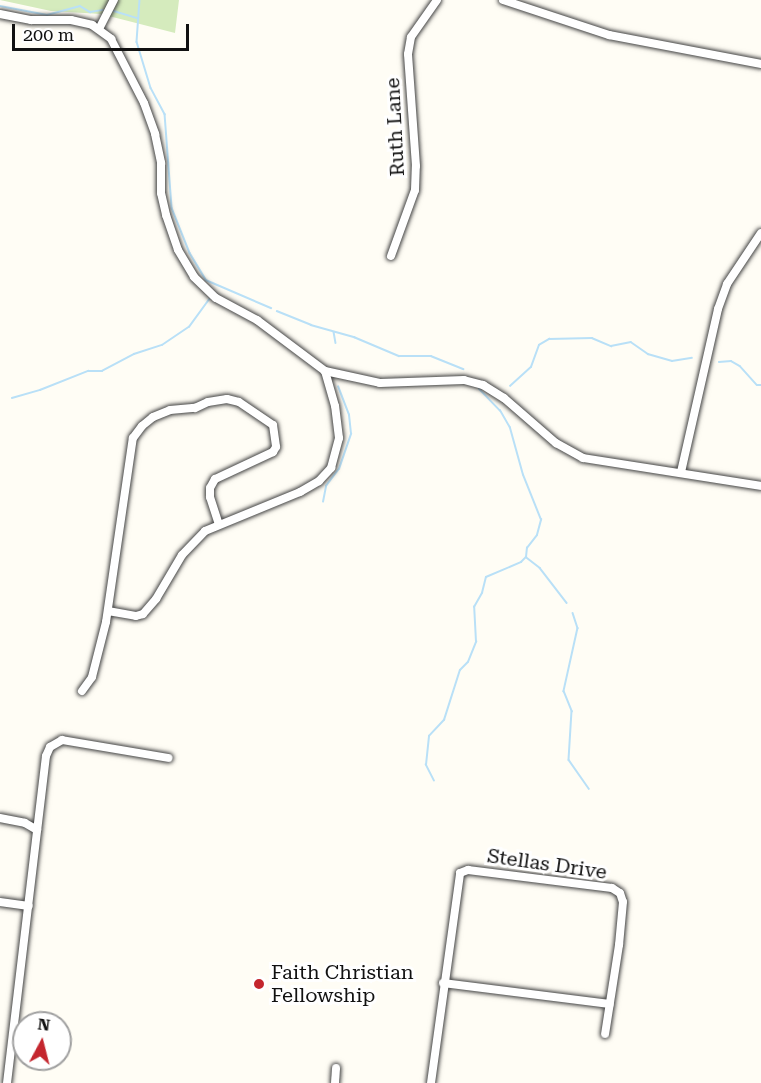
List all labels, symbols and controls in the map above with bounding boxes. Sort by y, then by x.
scale bar [15,12,192,50]
text: 200 m [23,24,74,45]
street label: Ruth Lane [380,77,410,177]
street label: Stellas Drive [486,844,608,884]
place label: Faith Christian Fellowship [271,960,414,1007]
marker: Faith Christian Fellowship [252,977,266,991]
north arrow [12,1011,72,1071]
text: N [37,1014,51,1035]

